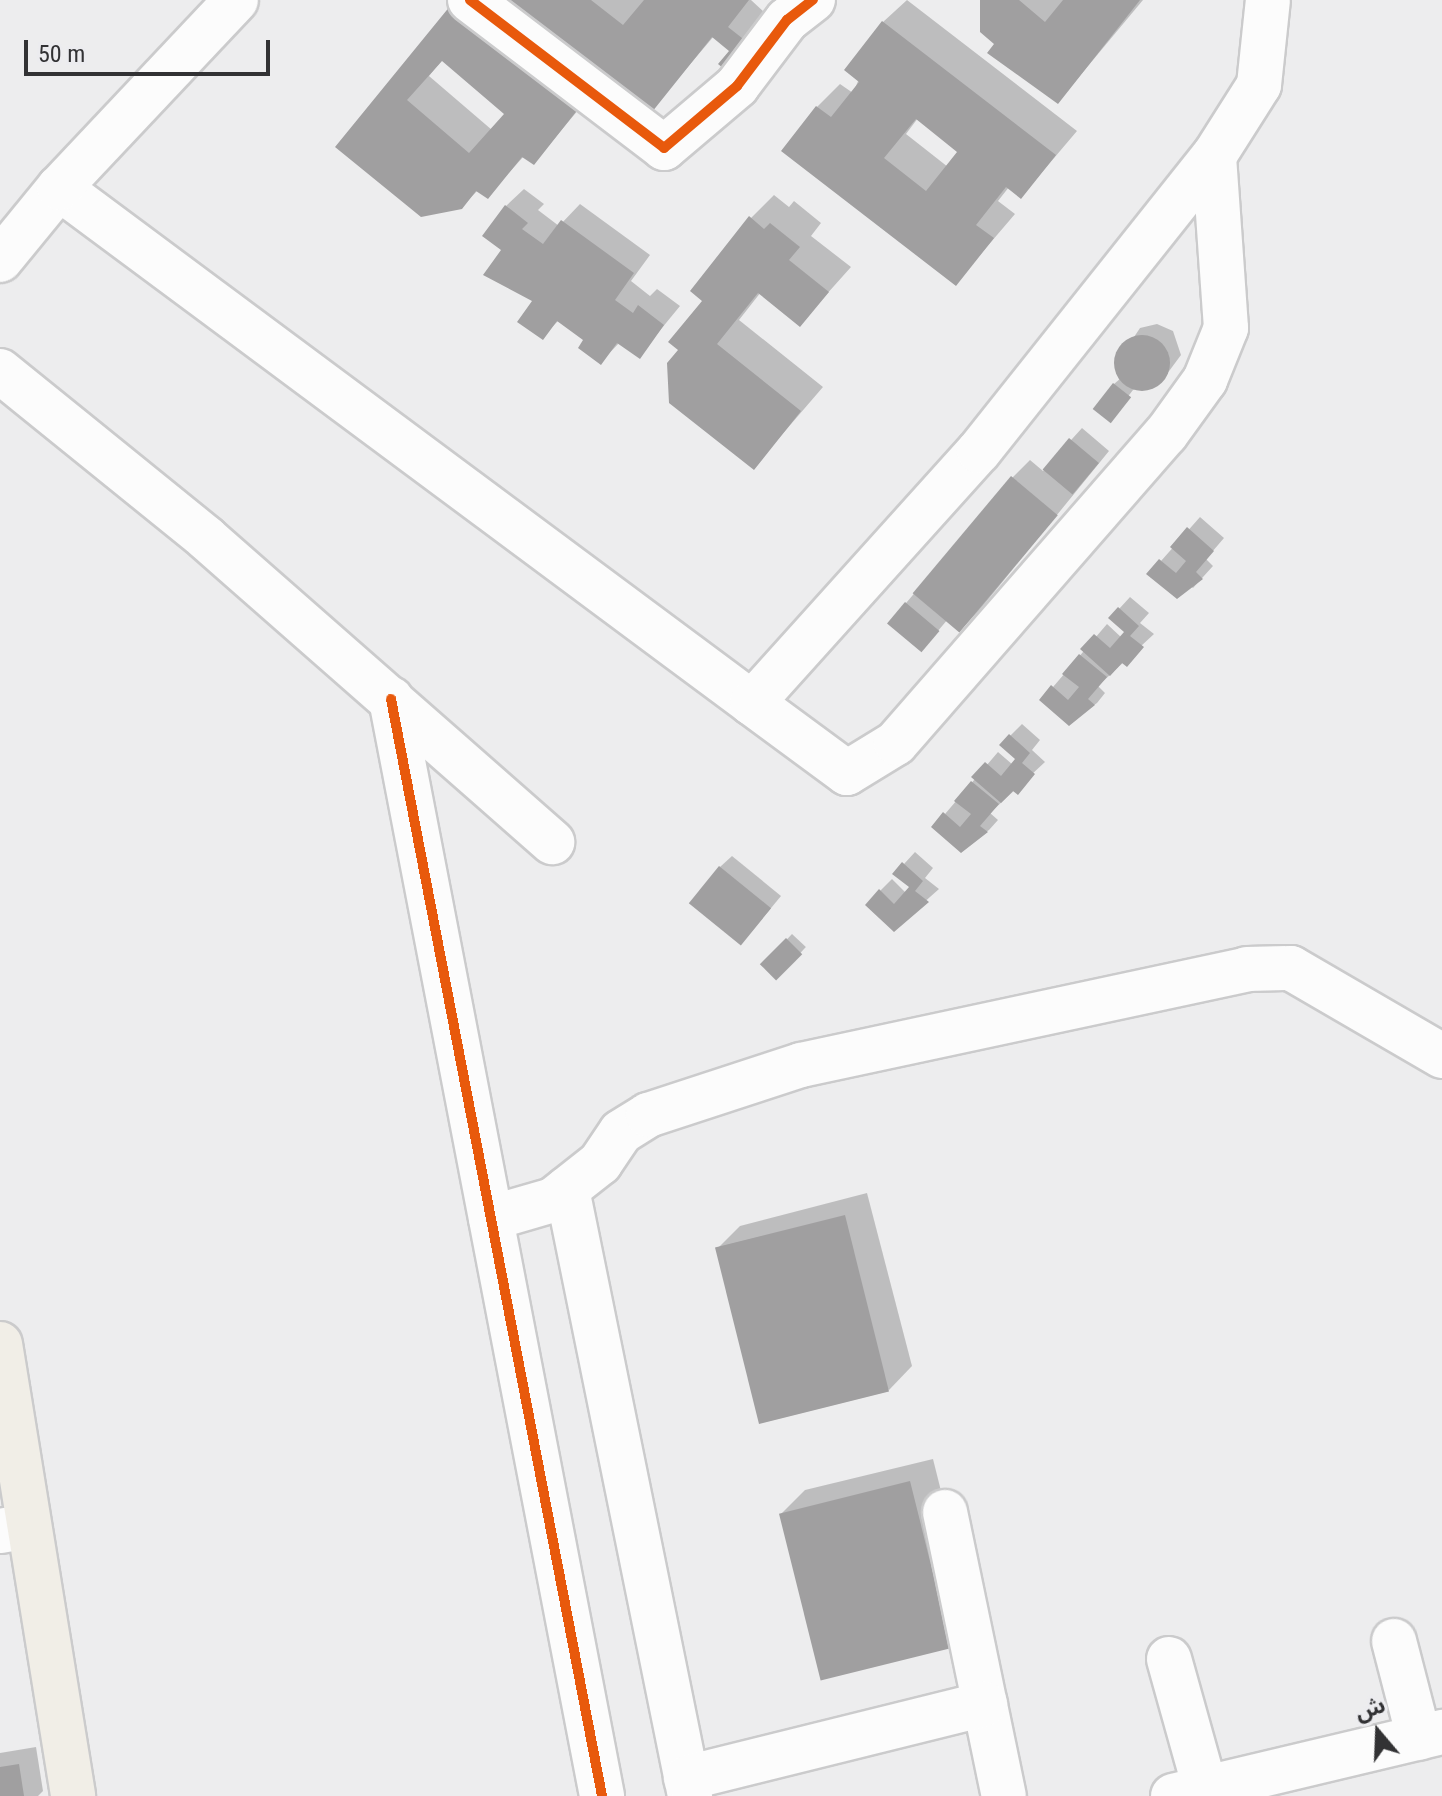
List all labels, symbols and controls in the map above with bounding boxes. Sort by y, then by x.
scale bar [28,24,274,74]
text: 50 m [38,40,85,68]
north arrow [1338,1692,1418,1772]
text: ش [1352,1692,1388,1726]

